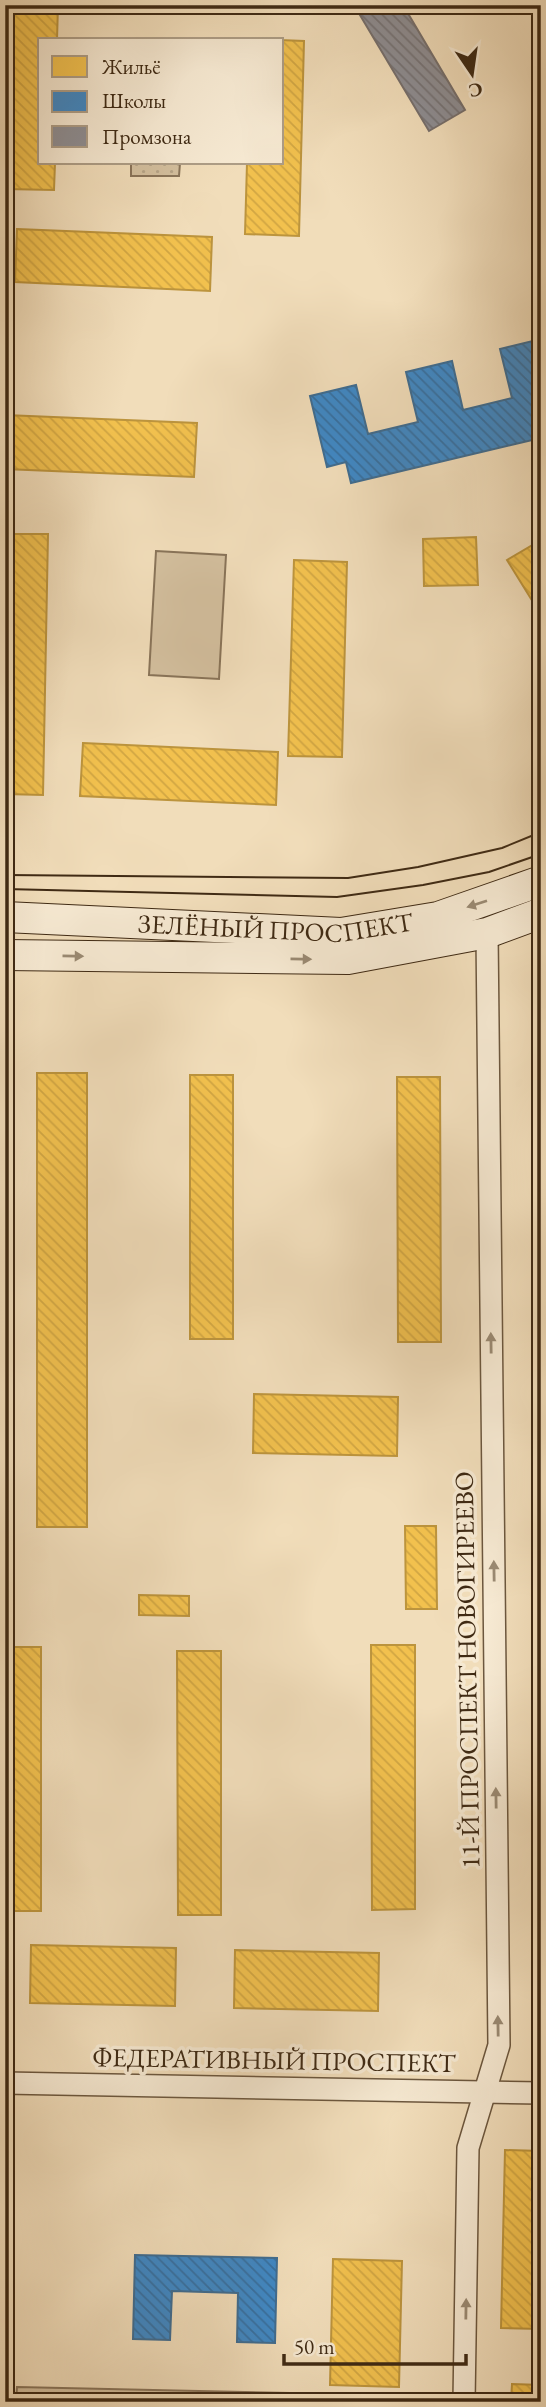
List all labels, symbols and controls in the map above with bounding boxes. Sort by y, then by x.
legend [38,38,284,164]
north arrow [438,38,508,108]
text: Жильё [101,53,161,80]
text: С [466,76,485,104]
text: Школы [102,87,166,114]
text: Промзона [102,123,192,150]
one-way arrow [466,900,487,910]
street label: ЗЕЛЁНЫЙ ПРОСПЕКТ [137,904,416,950]
one-way arrow [63,950,85,962]
one-way arrow [290,953,312,965]
one-way arrow [485,1332,497,1354]
street label: 11-Й ПРОСПЕКТ НОВОГИРЕЕВО [447,1471,487,1869]
one-way arrow [488,1560,499,1582]
one-way arrow [490,1787,502,1809]
one-way arrow [493,2015,504,2037]
street label: ФЕДЕРАТИВНЫЙ ПРОСПЕКТ [92,2040,457,2080]
one-way arrow [460,2298,471,2320]
scale bar [284,2323,466,2367]
text: 50 m [294,2333,335,2360]

